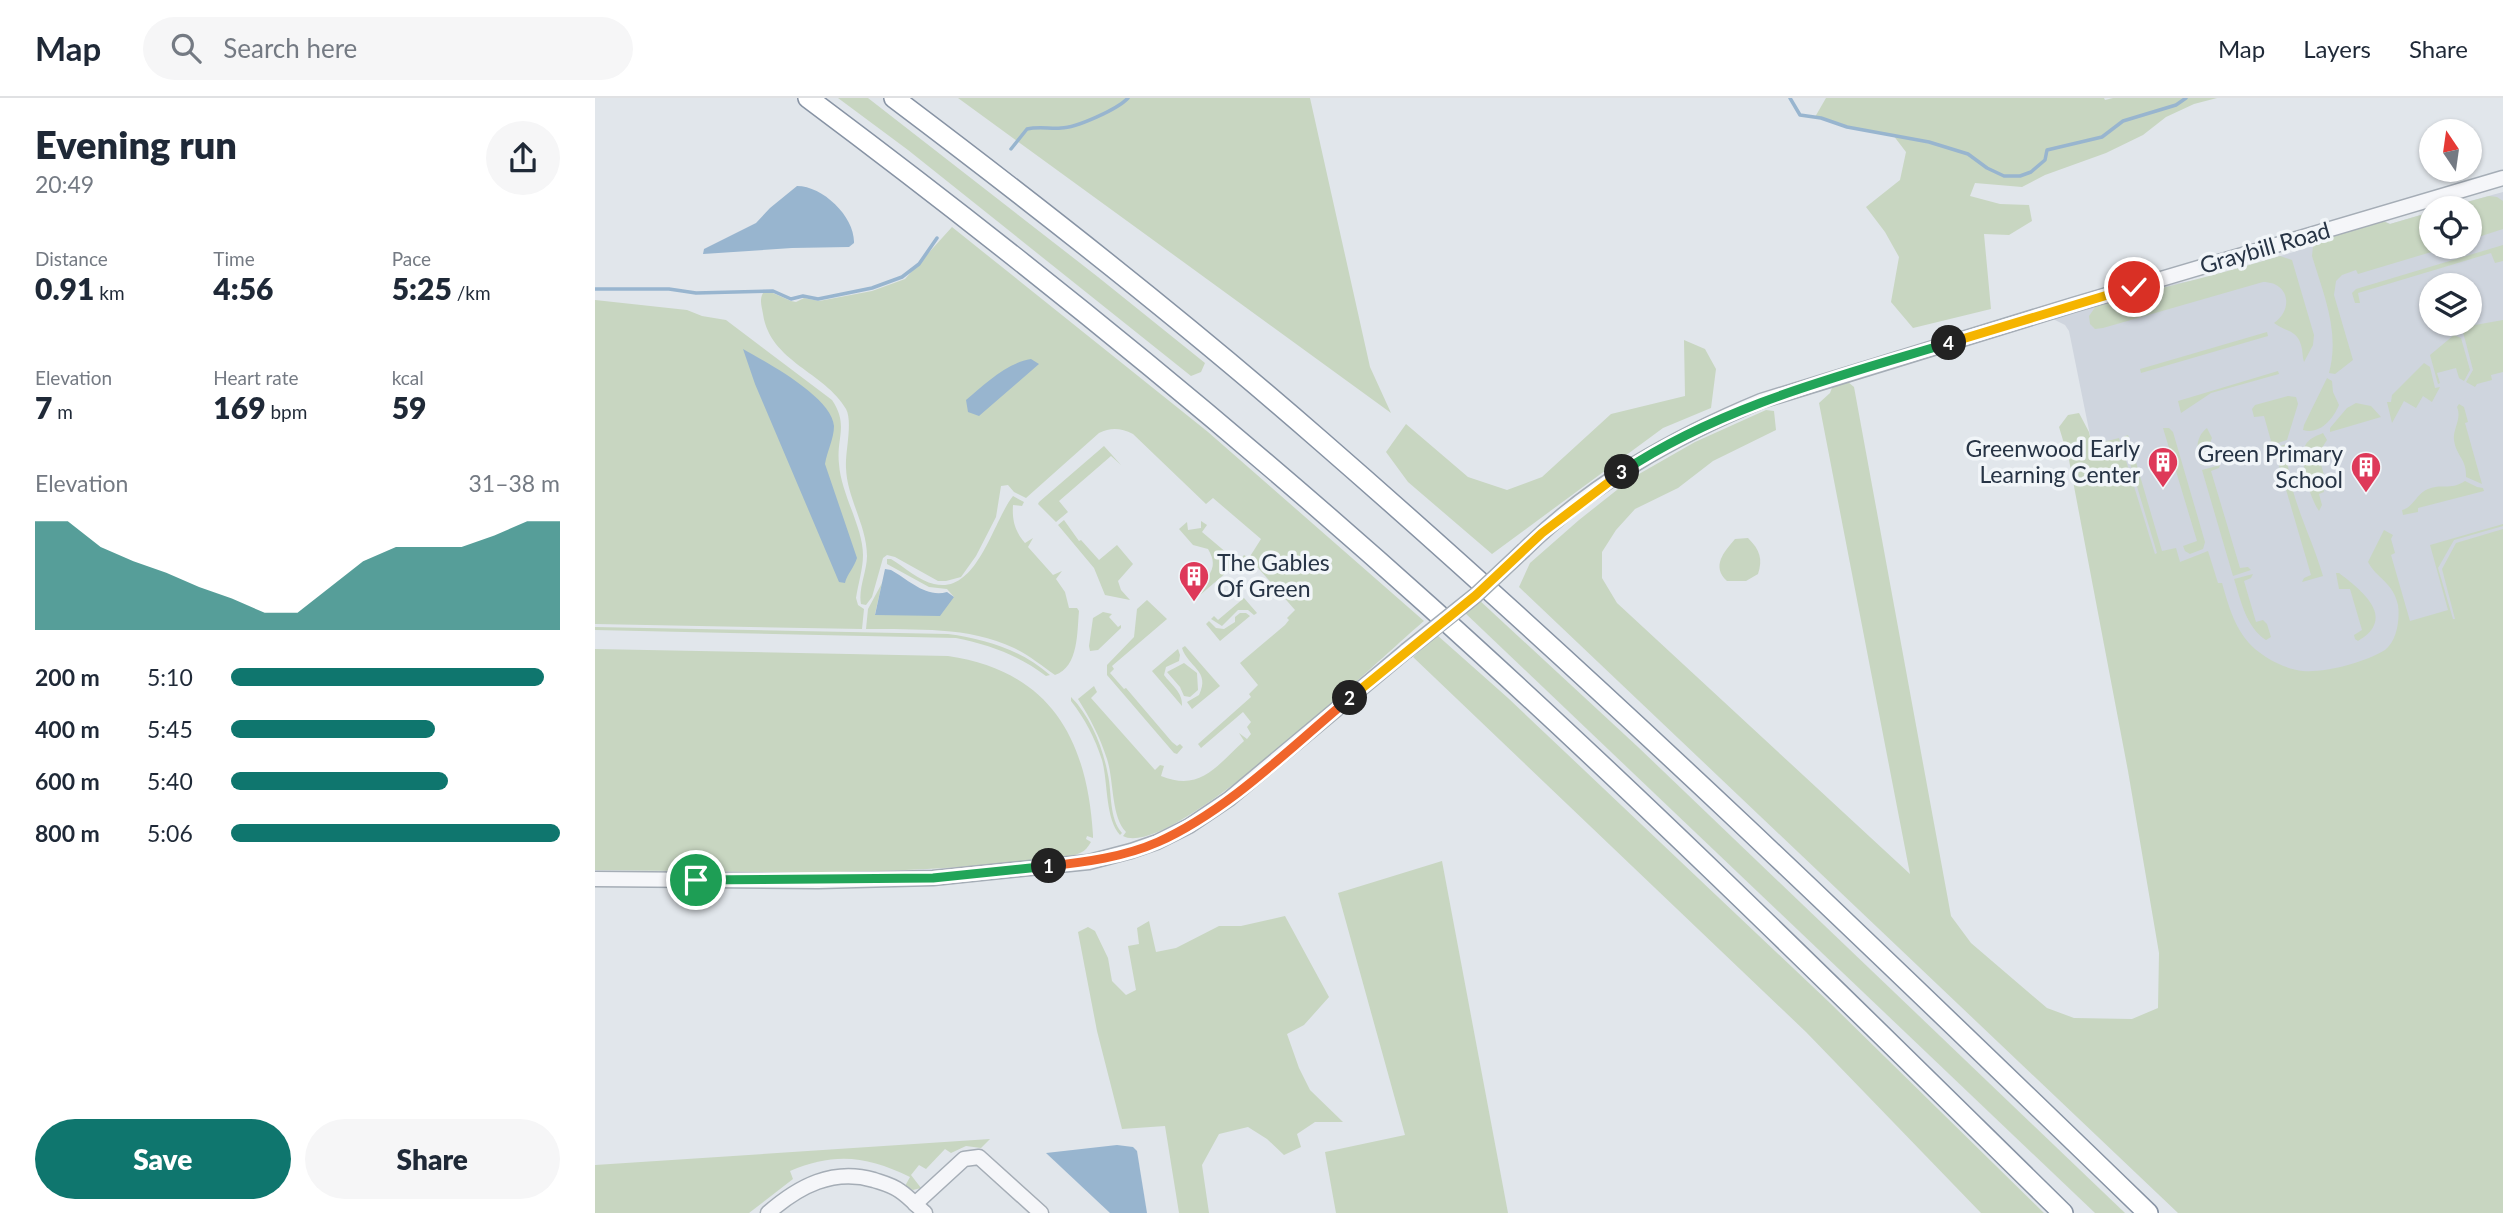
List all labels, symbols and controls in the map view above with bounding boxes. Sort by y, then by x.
search box [143,17,633,80]
text: Map [35,28,101,68]
icon: search [167,29,205,67]
text: Search here [223,32,357,64]
text: Map [2218,34,2265,63]
text: Layers [2303,34,2371,63]
text: Share [2409,34,2468,63]
north arrow [2419,119,2481,182]
map controls [2419,119,2482,336]
text: Evening run [35,121,237,167]
button: share [486,121,560,195]
text: 20:49 [35,170,94,198]
button: locate [2419,196,2482,259]
street label: Graybill Road [2196,215,2333,279]
text: Distance [35,247,108,270]
text: Time [213,247,255,270]
text: Pace [392,247,431,270]
pin [2104,257,2164,317]
icon: check [2115,268,2153,306]
text: 0.91 [35,270,94,306]
text: 4:56 [213,270,273,306]
text: 5:25 [392,270,452,306]
button: layers [2419,273,2482,336]
text: km [94,281,125,304]
text: /km [452,281,491,304]
pin: 4 [1931,326,1967,360]
text: 4 [1943,331,1954,354]
text: Elevation [35,366,112,389]
text: Heart rate [213,366,299,389]
text: kcal [392,366,424,389]
text: 7 [35,389,52,425]
text: 169 [213,389,266,425]
text: 59 [392,389,426,425]
text: m [52,400,73,423]
text: bpm [266,400,307,423]
place label: Greenwood Early Learning Center [1965,434,2141,488]
place label: Green Primary School [2197,439,2343,493]
building icon: Greenwood Early Learning Center [2146,445,2180,489]
building icon: Green Primary School [2349,450,2383,494]
pin: 3 [1605,454,1639,490]
text: 3 [1616,460,1627,483]
text: Elevation [35,469,128,497]
text: 31–38 m [468,469,560,497]
place label: The Gables Of Green [1217,548,1330,602]
building icon: The Gables Of Green [1177,559,1211,603]
text: 200 m [35,663,100,691]
text: 5:10 [147,663,193,691]
pin: 2 [1333,680,1367,716]
text: 2 [1344,686,1355,709]
text: 400 m [35,715,100,743]
text: 5:45 [147,715,193,743]
text: 600 m [35,767,100,795]
text: 5:40 [147,767,193,795]
text: 800 m [35,819,100,847]
text: 5:06 [147,819,193,847]
pin: 1 [1031,848,1067,884]
pin [666,850,726,910]
text: 1 [1043,854,1054,877]
icon: arrive [677,861,715,899]
button: Save [35,1119,291,1199]
button: Share [305,1119,560,1199]

